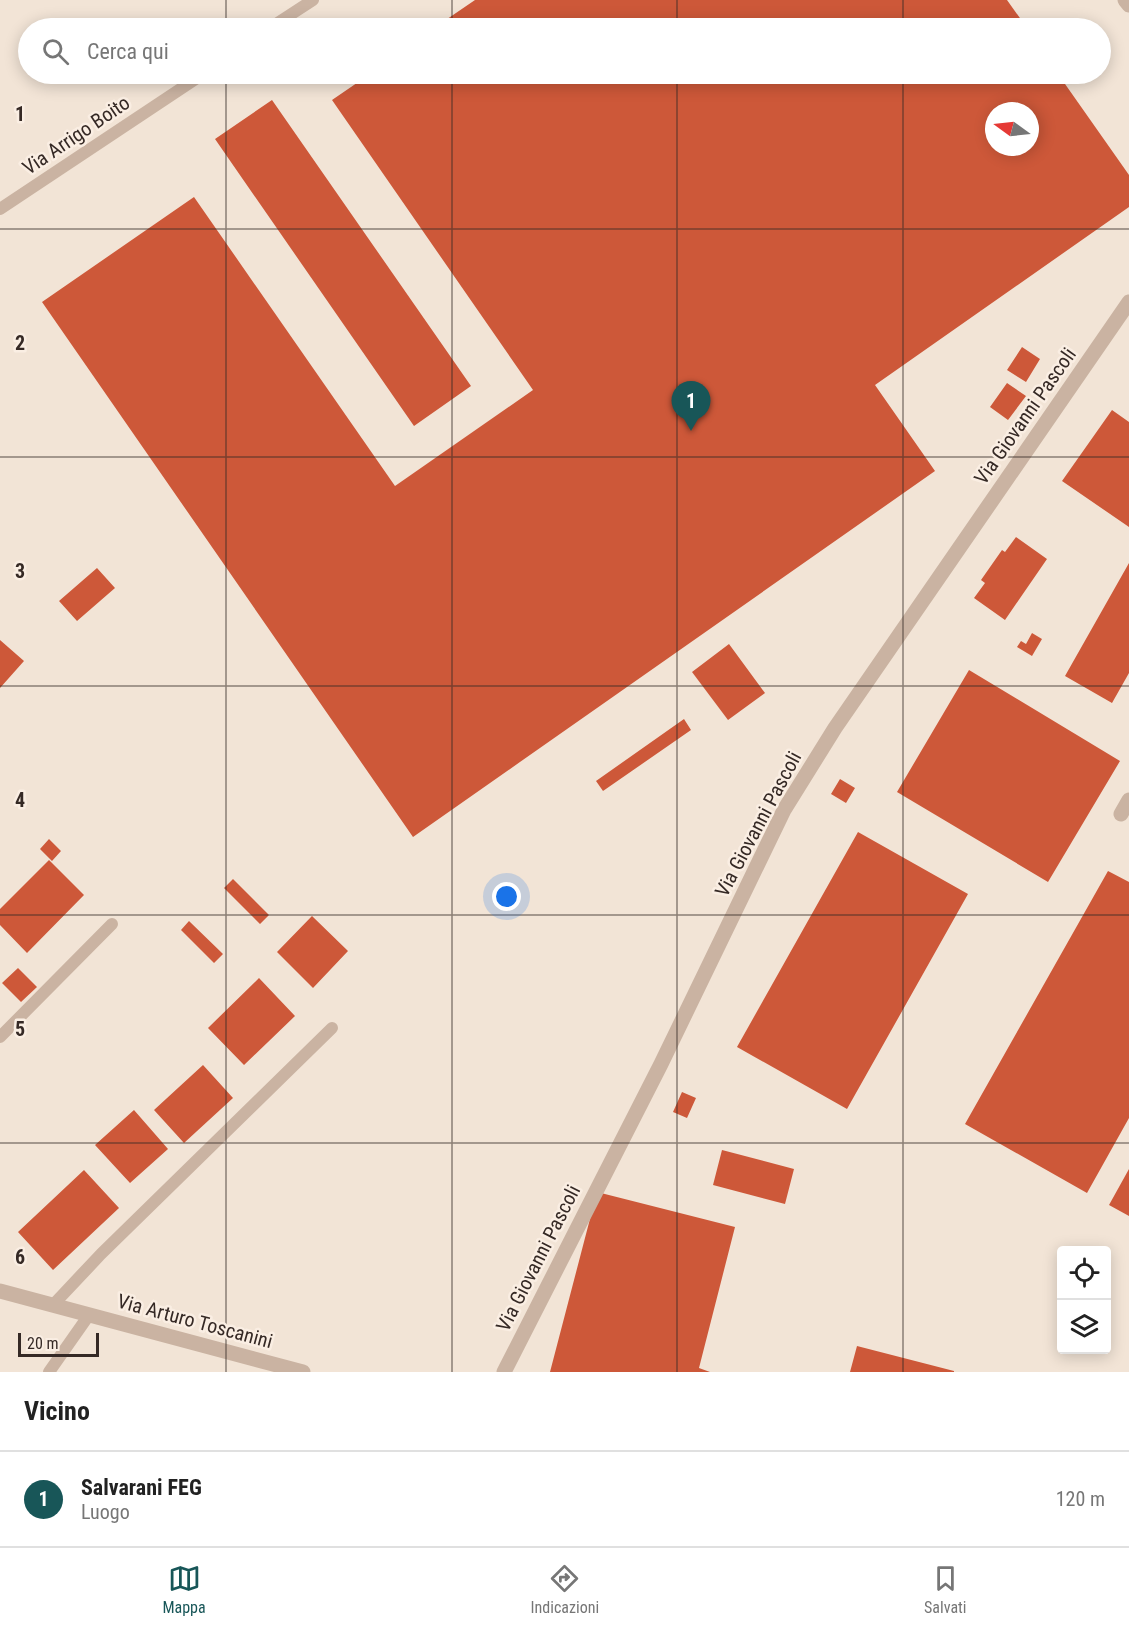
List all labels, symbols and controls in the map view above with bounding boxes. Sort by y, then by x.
search box [18,18,1111,84]
icon: search [39,35,72,68]
text: Cerca qui [87,39,169,64]
street label: Via Arrigo Boito [18,90,134,180]
text: 1 [15,102,25,126]
north arrow [985,102,1039,156]
text: 2 [15,331,25,355]
street label: Via Giovanni Pascoli [969,343,1081,489]
pin: 1 [672,382,710,431]
text: 3 [15,559,25,583]
street label: Via Giovanni Pascoli [710,747,806,901]
text: 4 [15,788,25,812]
your location [492,882,521,911]
text: 5 [15,1017,25,1041]
street label: Via Giovanni Pascoli [491,1181,585,1335]
text: 6 [15,1245,25,1269]
map controls [1057,1246,1111,1354]
button: locate [1057,1246,1111,1300]
street label: Via Arturo Toscanini [115,1289,275,1353]
button: layers [1057,1300,1111,1354]
scale bar [18,1330,99,1358]
text: 20 m [27,1334,59,1353]
text: Vicino [24,1396,90,1426]
text: Salvarani FEG [81,1475,202,1500]
text: 1 [38,1487,49,1511]
text: 120 m [1056,1487,1105,1511]
text: Luogo [81,1500,130,1524]
tab: Mappa [162,1562,206,1617]
tab: Indicazioni [531,1562,599,1617]
tab: Salvati [924,1562,967,1617]

